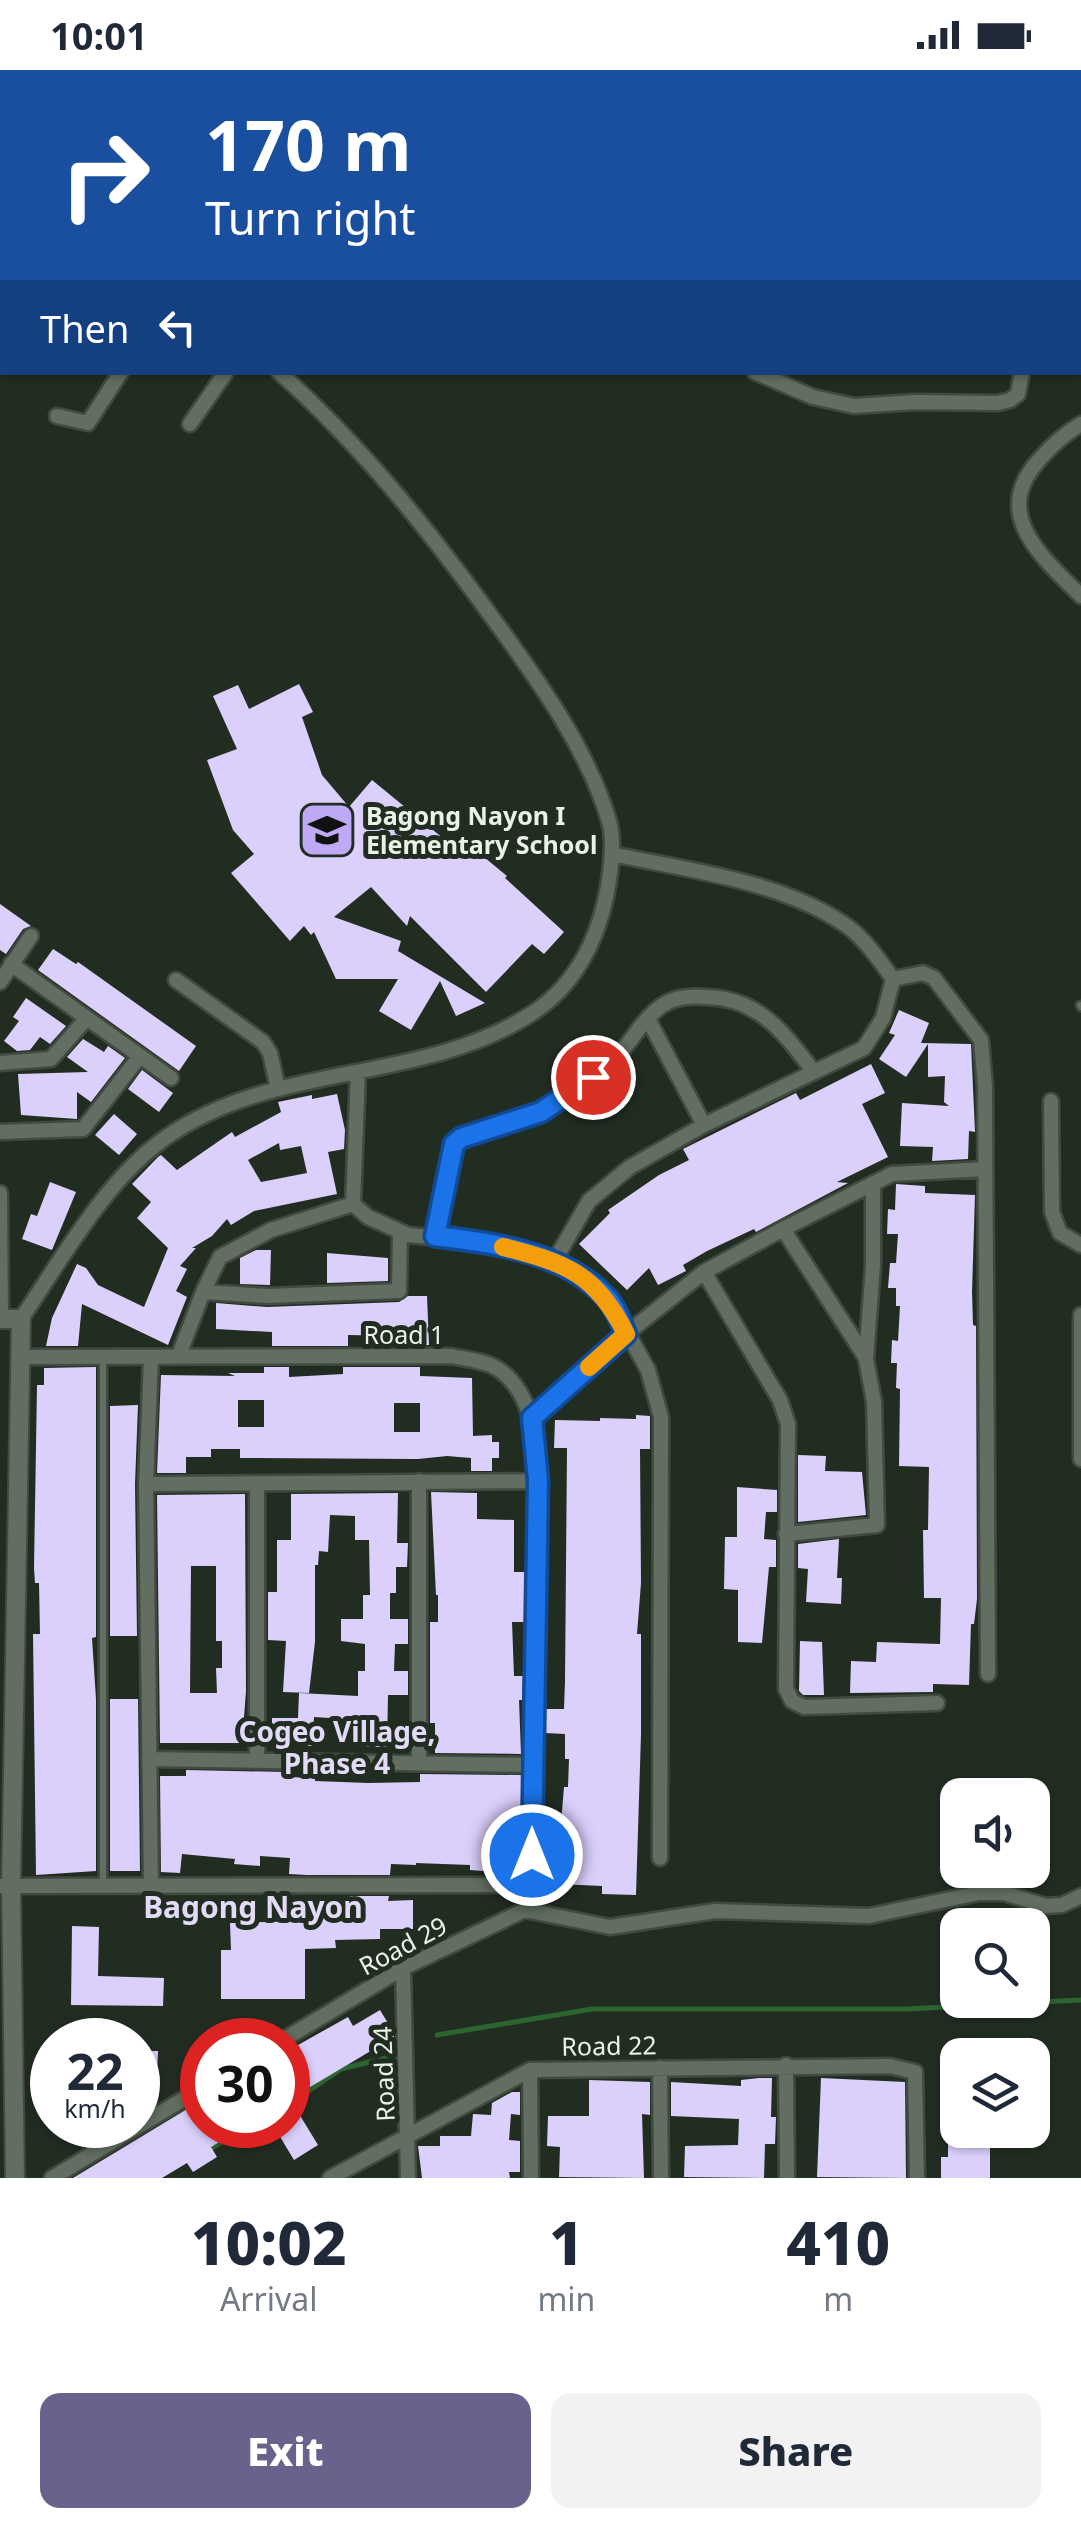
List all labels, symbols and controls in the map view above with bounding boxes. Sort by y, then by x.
text: 10:01 [50,9,148,61]
text: 170 m [205,96,412,192]
icon: right [40,110,170,240]
text: Turn right [205,187,416,248]
icon: left [150,300,205,355]
text: Then [40,302,130,354]
place label: Bagong Nayon I Elementary School [366,798,597,861]
school or university icon: Bagong Nayon I Elementary School [297,800,357,860]
pin [551,1035,636,1120]
icon: arrive [566,1050,621,1105]
street label: Road 1 [364,1317,444,1351]
district label: Cogeo Village, Phase 4 [238,1712,436,1782]
map controls [940,1778,1050,2148]
button: sound [940,1778,1050,1888]
position arrow [480,1803,584,1907]
district label: Bagong Nayon [143,1886,363,1927]
street label: Road 29 [353,1908,453,1982]
button: search [940,1908,1050,2018]
speed limit sign: 30 [180,2018,310,2148]
street label: Road 24 [364,2026,402,2122]
street label: Road 22 [561,2027,657,2063]
text: 22 [66,2037,124,2105]
button: layers [940,2038,1050,2148]
text: km/h [64,2091,126,2125]
text: 10:02 [191,2201,347,2283]
text: 1 [549,2201,584,2283]
text: 410 [786,2201,890,2283]
text: Arrival [220,2277,318,2320]
text: min [537,2277,595,2320]
text: m [823,2277,853,2320]
button: Exit [40,2393,531,2508]
button: Share [551,2393,1041,2508]

